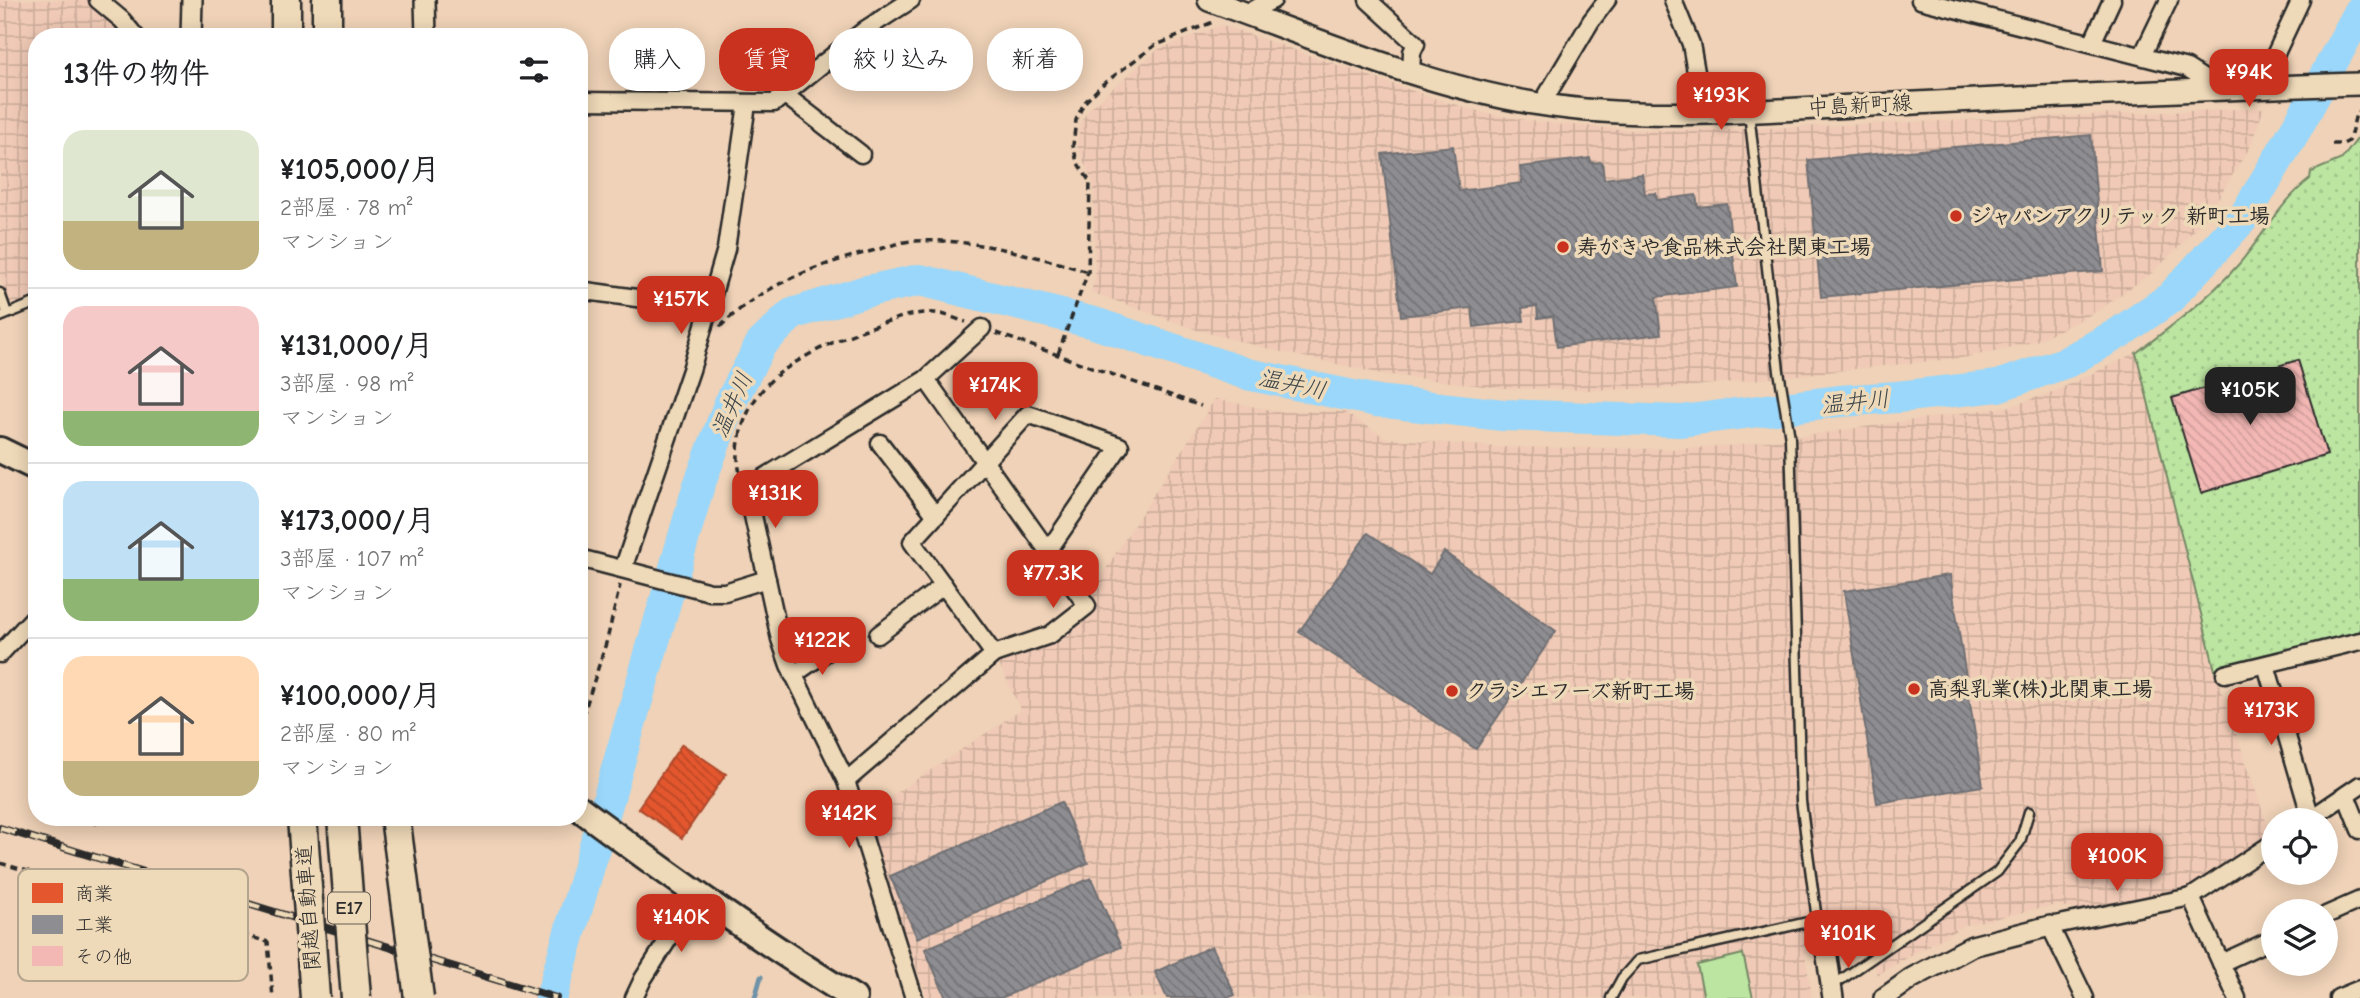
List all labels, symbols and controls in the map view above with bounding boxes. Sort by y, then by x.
chip: 購入 [609,28,705,91]
chip: 賃貸 [719,28,815,91]
chip: 絞り込み [829,28,973,91]
chip: 新着 [987,28,1083,91]
pin: ¥94K [2208,50,2290,109]
icon: filters [515,51,553,89]
text: 13件の物件 [63,56,210,91]
text: ¥94K [2225,58,2273,85]
pin: ¥193K [1672,72,1770,132]
text: ¥193K [1693,81,1749,108]
street label: 中島新町線 [1807,90,1913,120]
text: ¥105,000/月 [280,152,440,187]
icon: home [119,158,203,242]
text: 2部屋 · 78 m² [280,194,412,221]
place label: ジャパンアクリテック 新町工場 [1970,204,2270,228]
marker: ジャパンアクリテック 新町工場 [1948,208,1964,224]
text: マンション [280,228,394,255]
place label: 寿がきや食品株式会社関東工場 [1577,235,1871,259]
marker: 寿がきや食品株式会社関東工場 [1555,239,1571,255]
pin: ¥157K [632,276,730,336]
text: ¥157K [653,285,709,312]
text: ¥131,000/月 [280,328,433,363]
icon: home [119,334,203,418]
pin: ¥174K [946,362,1044,422]
water label: 温井川 [1255,364,1329,404]
water label: 温井川 [706,368,758,442]
pin: ¥105K [2201,368,2299,427]
text: 3部屋 · 98 m² [280,370,414,397]
text: ¥174K [969,371,1021,398]
text: ¥105K [2221,376,2279,403]
water label: 温井川 [1819,385,1891,419]
text: マンション [280,404,394,431]
pin: ¥131K [726,470,824,530]
text: ¥131K [748,479,802,506]
text: ¥173,000/月 [280,503,435,538]
icon: home [119,509,203,593]
text: 3部屋 · 107 m² [280,545,423,572]
pin: ¥77.3K [996,550,1110,610]
text: ¥77.3K [1023,559,1083,586]
text: マンション [280,579,394,606]
pin: ¥122K [773,618,871,677]
text: ¥122K [794,626,850,653]
place label: 高梨乳業(株)北関東工場 [1928,677,2153,701]
text: ¥100,000/月 [280,678,441,713]
place label: クラシエフーズ新町工場 [1466,679,1695,703]
marker: 高梨乳業(株)北関東工場 [1906,681,1922,697]
marker: クラシエフーズ新町工場 [1444,683,1460,699]
icon: home [119,684,203,768]
pin: ¥173K [2222,688,2320,747]
text: ¥173K [2244,696,2299,723]
text: 2部屋 · 80 m² [280,720,416,747]
text: マンション [280,754,394,781]
pin: ¥142K [800,790,898,850]
text: ¥142K [821,799,877,826]
map controls [2261,808,2338,976]
button: locate [2261,808,2338,885]
pin: ¥100K [2068,834,2166,893]
text: ¥100K [2087,842,2147,869]
street label: 関越自動車道 [292,844,324,972]
legend [18,869,248,981]
text: 商業 [75,883,113,905]
road number: E17 [328,893,370,924]
pin: ¥140K [632,894,730,954]
button: layers [2261,899,2338,976]
text: ¥140K [652,903,710,930]
pin: ¥101K [1799,911,1897,970]
text: 工業 [75,914,113,936]
text: ¥101K [1820,919,1876,946]
text: その他 [75,946,132,968]

